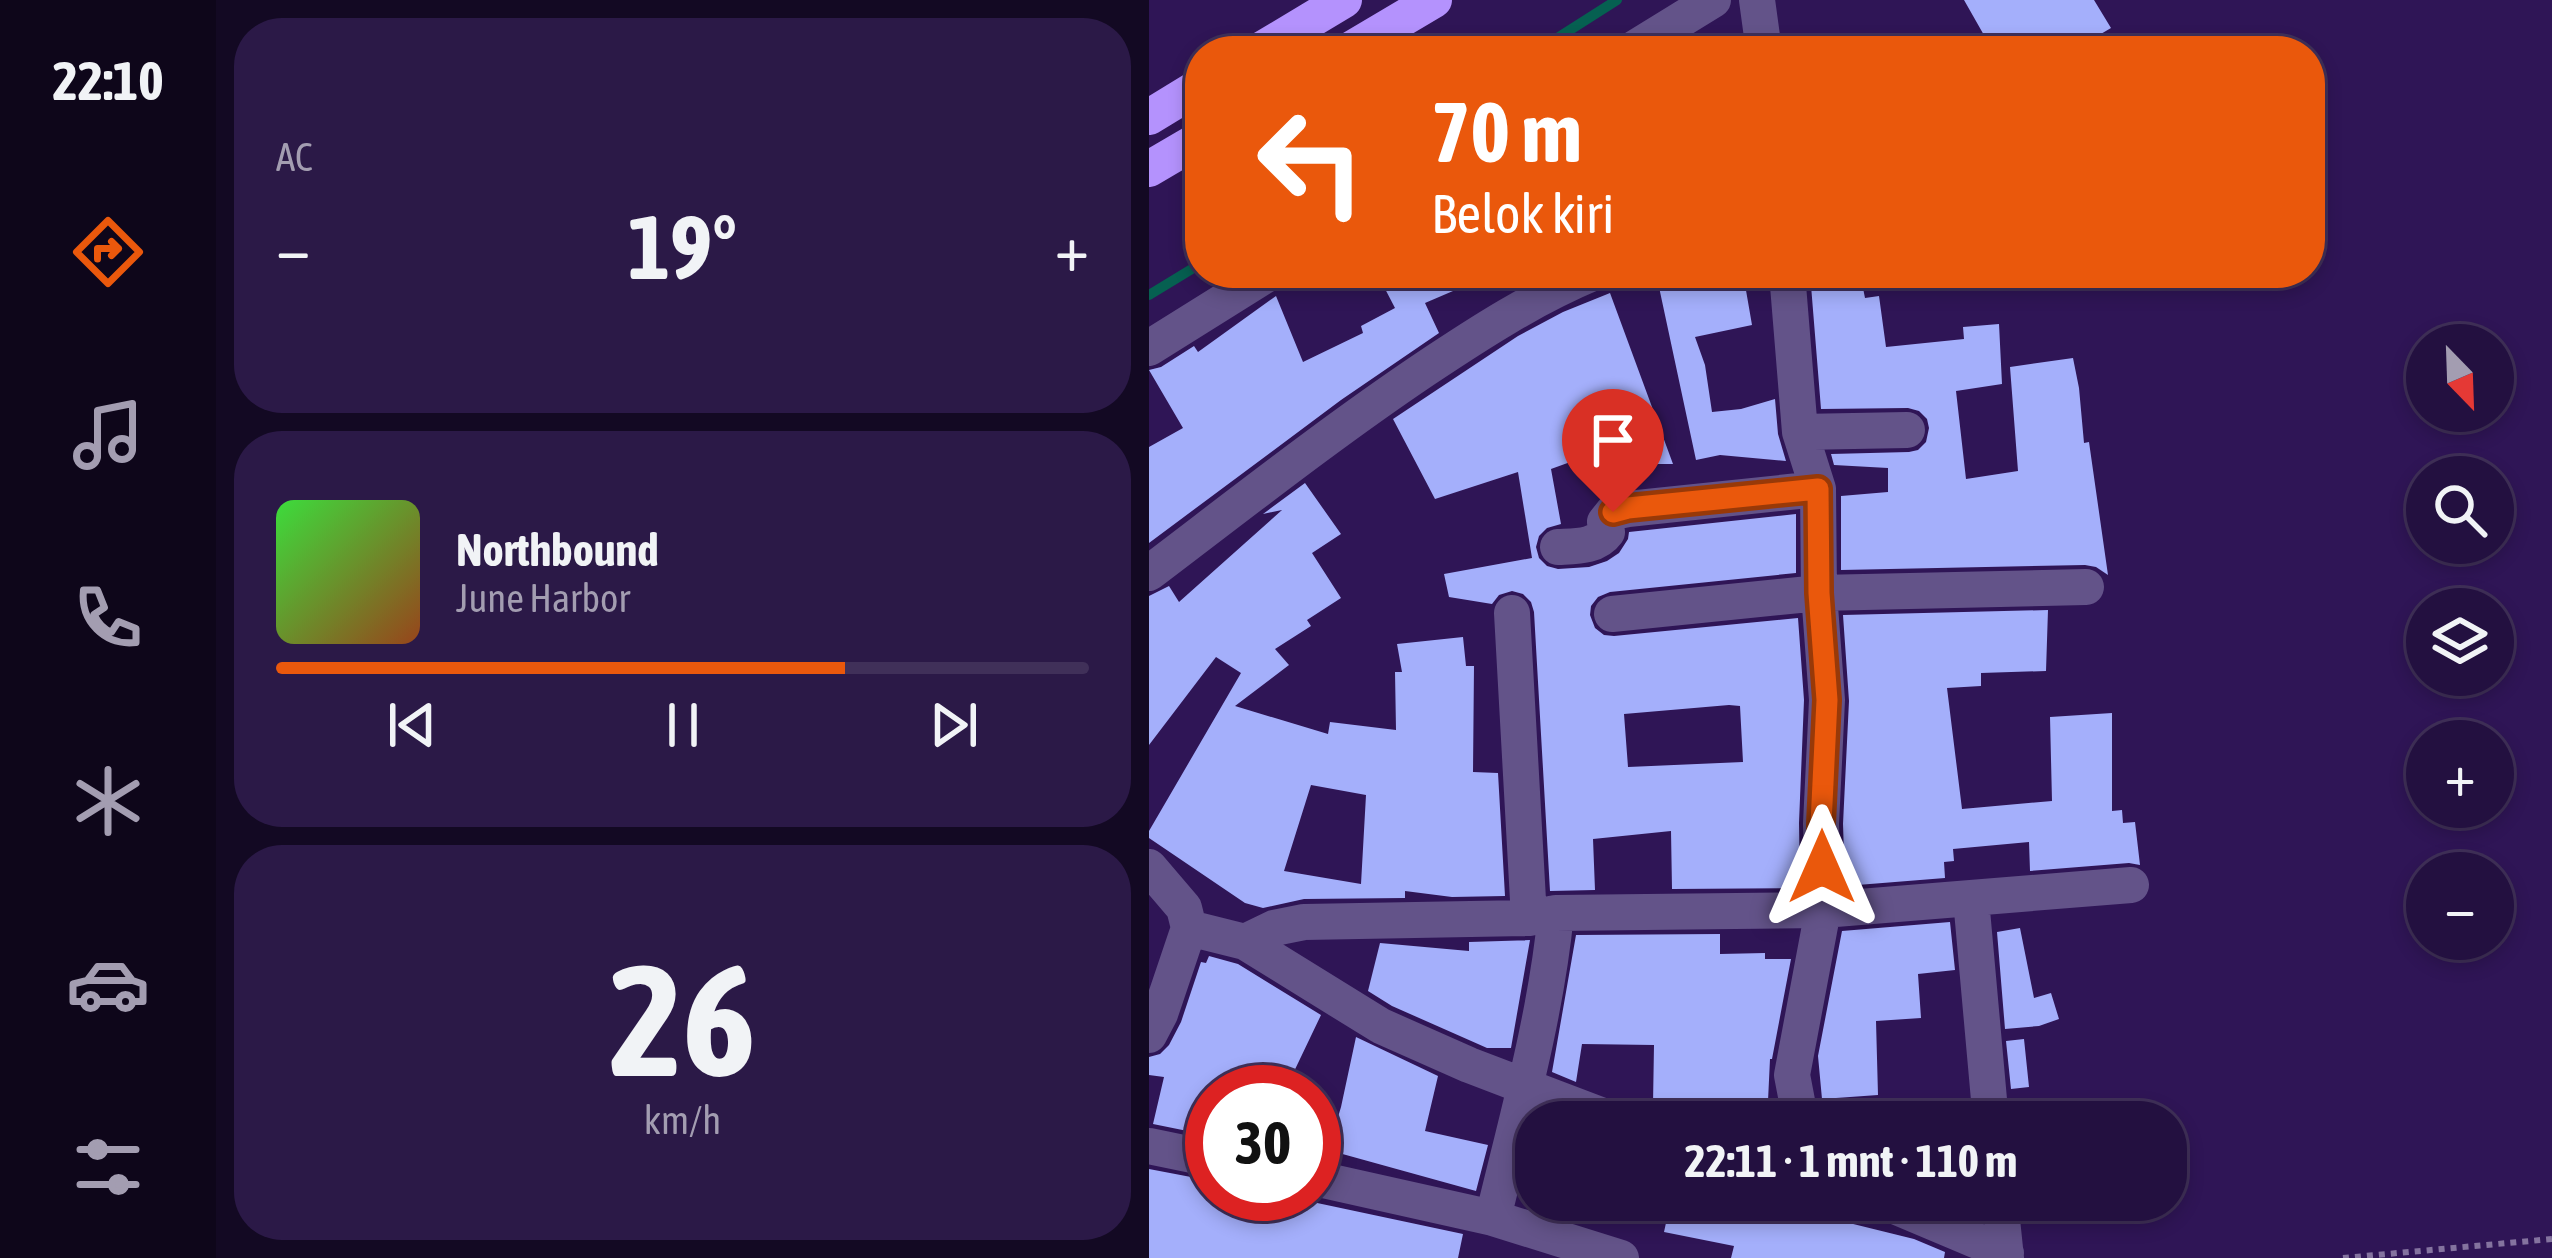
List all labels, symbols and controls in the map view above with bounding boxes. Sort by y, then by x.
text: 22:10 [52,50,164,111]
icon: left [1233,84,1389,240]
text: 70 m [1431,84,1582,180]
text: AC [276,135,313,179]
text: Belok kiri [1431,183,1614,244]
text: 19° [628,195,737,298]
text: − [276,209,310,285]
text: + [1055,209,1089,285]
icon: directions [66,210,150,294]
north arrow [2406,324,2514,432]
map controls [2406,324,2514,960]
pin [1562,389,1664,512]
icon: music [66,393,150,477]
icon: arrive [1580,407,1646,473]
button: search [2406,456,2514,564]
text: Northbound [456,524,659,576]
icon: phone [66,576,150,660]
text: June Harbor [456,576,630,620]
button: layers [2406,588,2514,696]
icon: previous [379,692,445,758]
icon: pause [650,692,716,758]
icon: next [921,692,987,758]
button: + [2406,720,2514,828]
icon: climate [66,759,150,843]
position arrow [1759,804,1885,930]
button: − [2406,852,2514,960]
text: 26 [609,930,756,1109]
icon: car [66,942,150,1026]
speed limit sign: 30 [1185,1065,1341,1221]
text: km/h [644,1098,721,1142]
icon: filters [66,1125,150,1209]
text: 22:11 · 1 mnt · 110 m [1684,1135,2018,1187]

